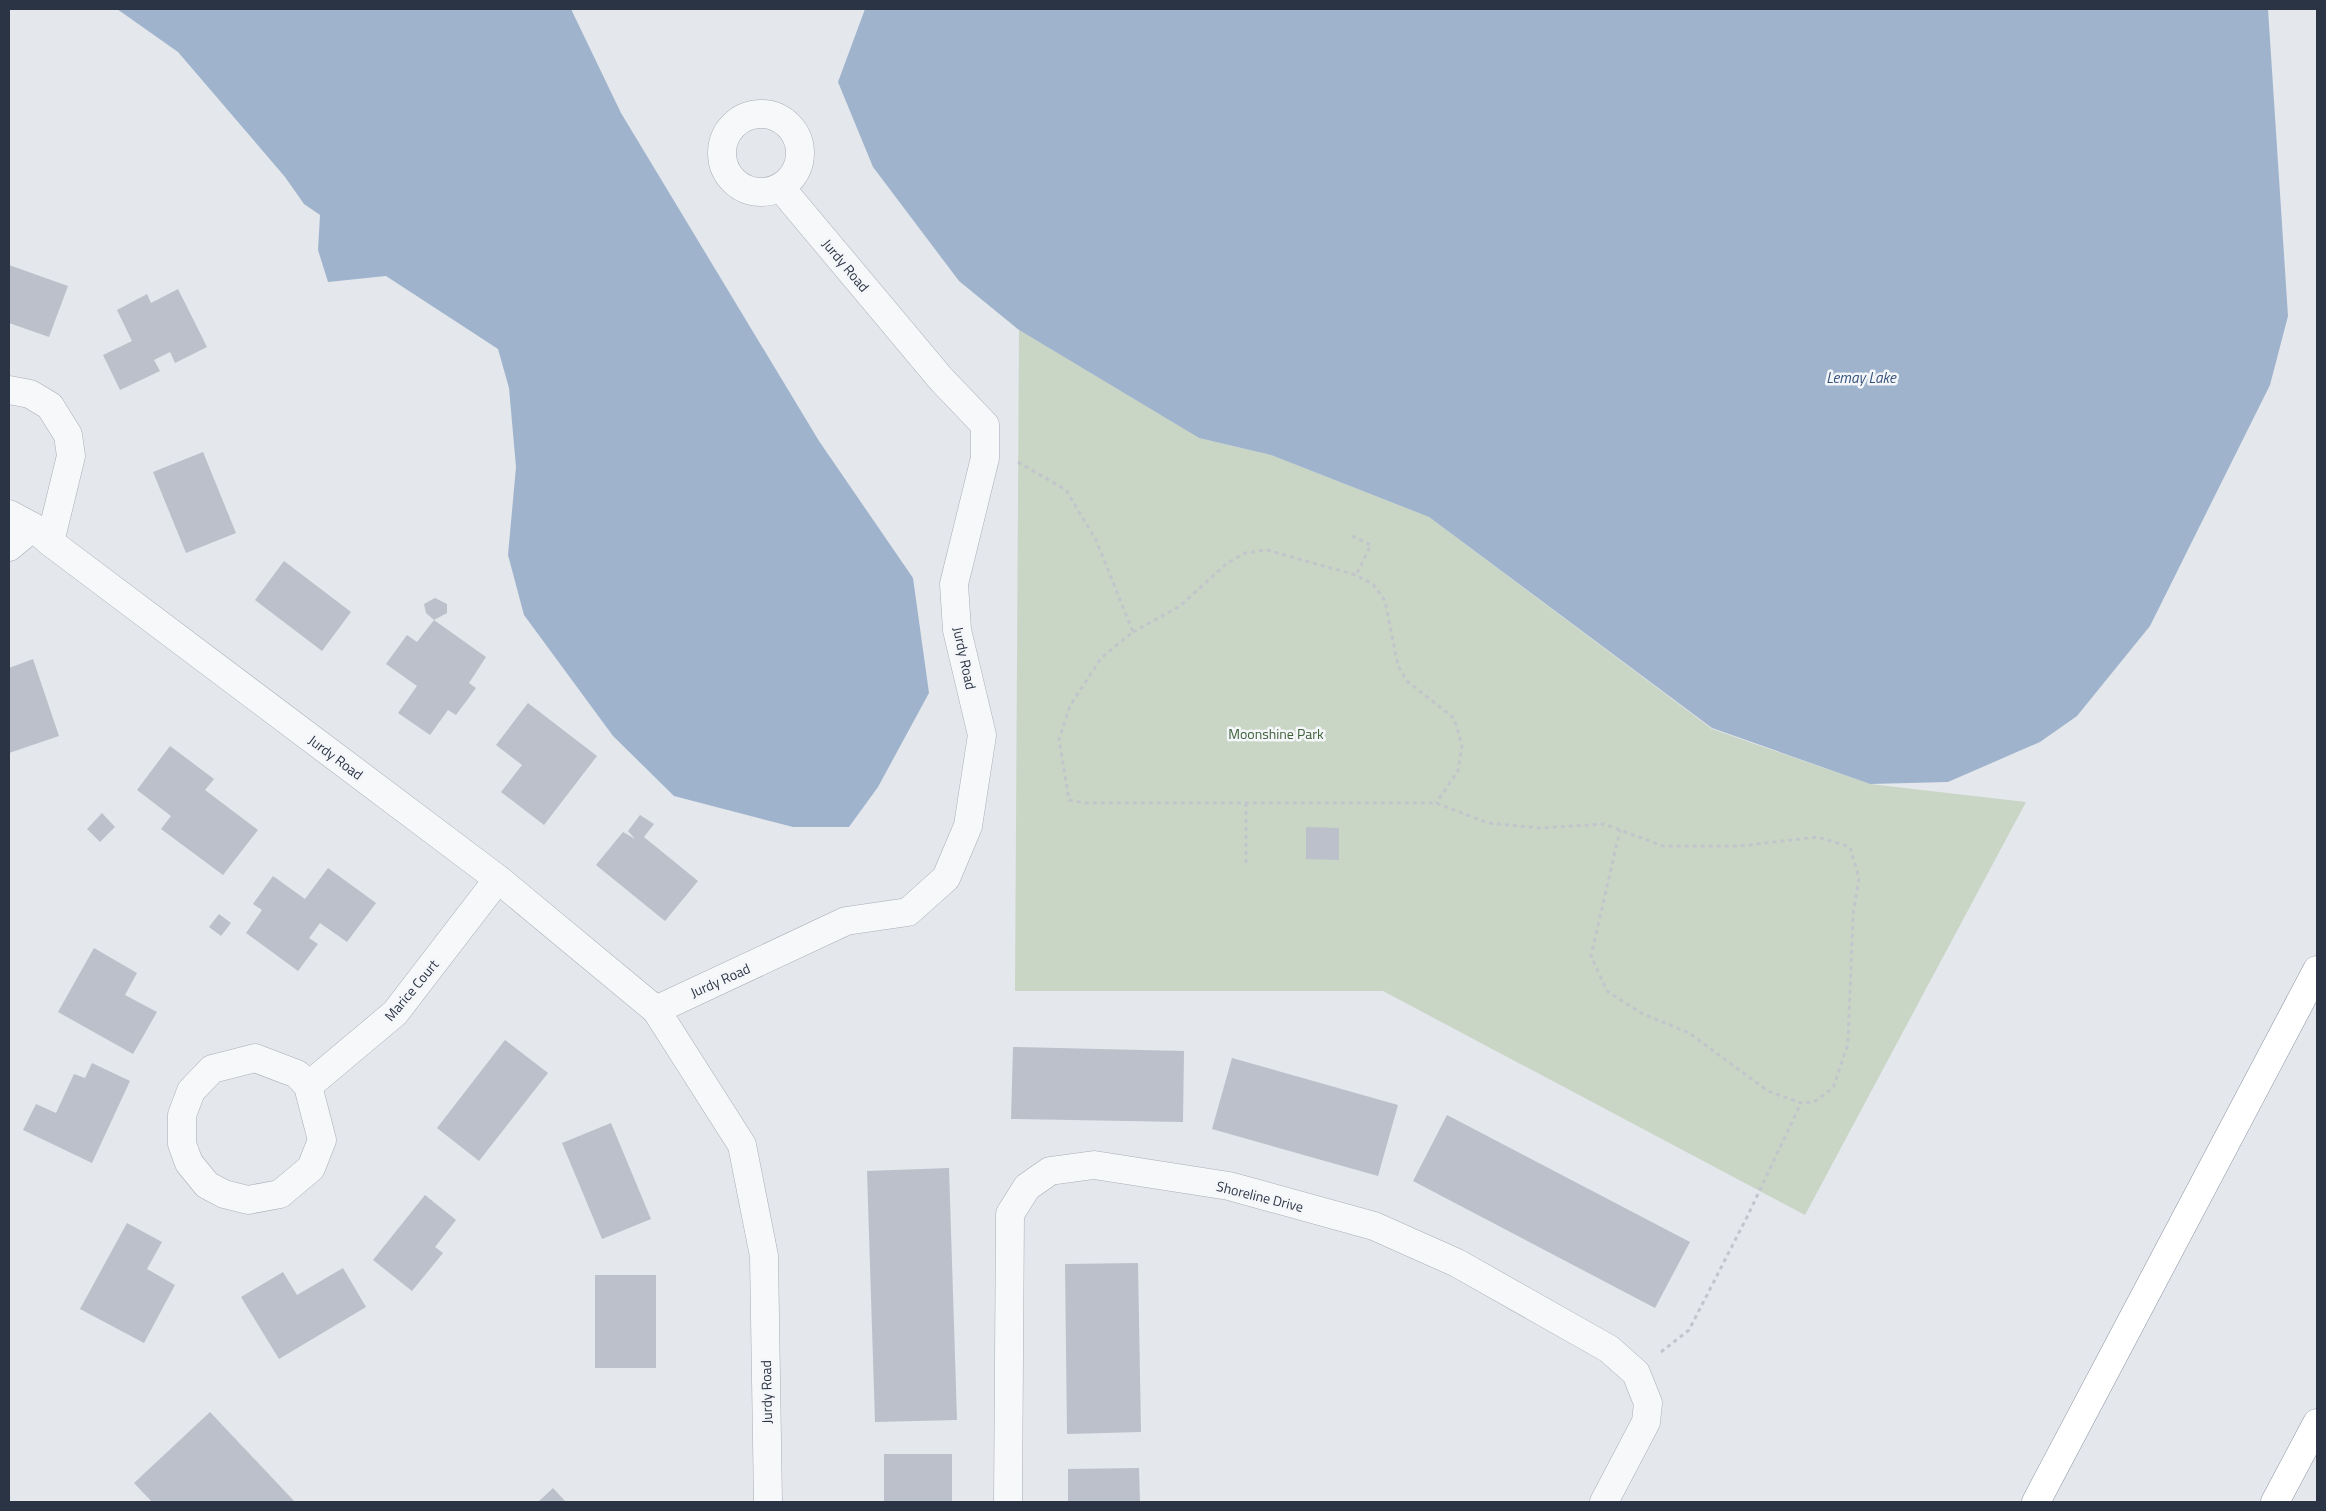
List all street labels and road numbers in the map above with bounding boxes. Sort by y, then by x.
street label: Jurdy Road [817,234,875,296]
street label: Jurdy Road [948,625,982,691]
street label: Jurdy Road [304,729,368,785]
street label: Marice Court [379,954,443,1025]
street label: Jurdy Road [687,957,753,1003]
street label: Shoreline Drive [1214,1175,1306,1217]
street label: Jurdy Road [755,1360,777,1424]

